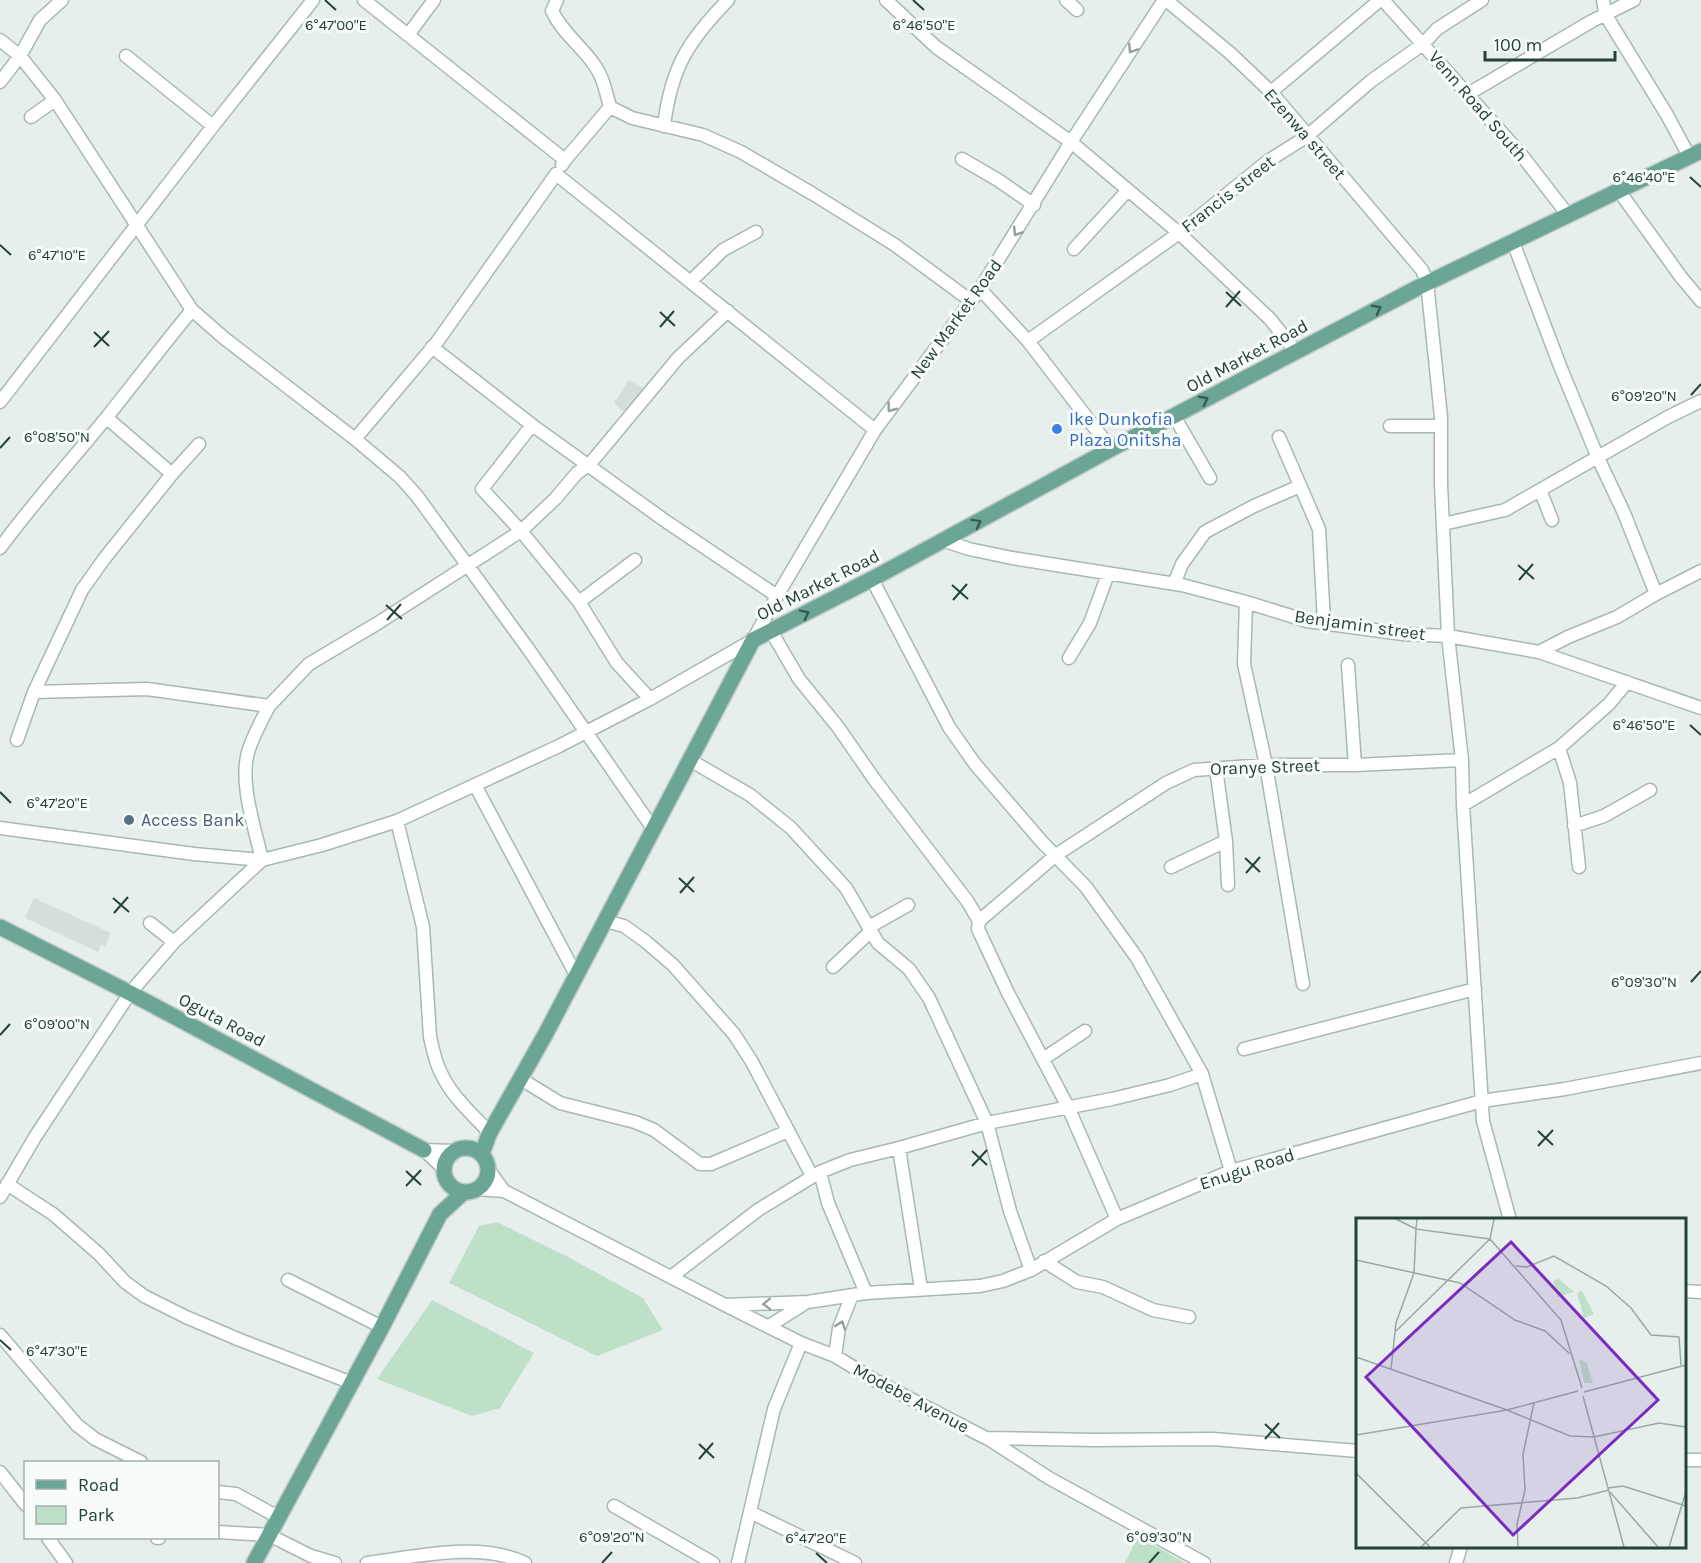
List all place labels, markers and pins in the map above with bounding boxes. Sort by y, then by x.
place label: Ike Dunkofia Plaza Onitsha [1069,408,1181,451]
marker: Ike Dunkofia Plaza Onitsha [1050,422,1064,436]
place label: Access Bank [141,809,244,831]
marker: Access Bank [122,813,136,827]

